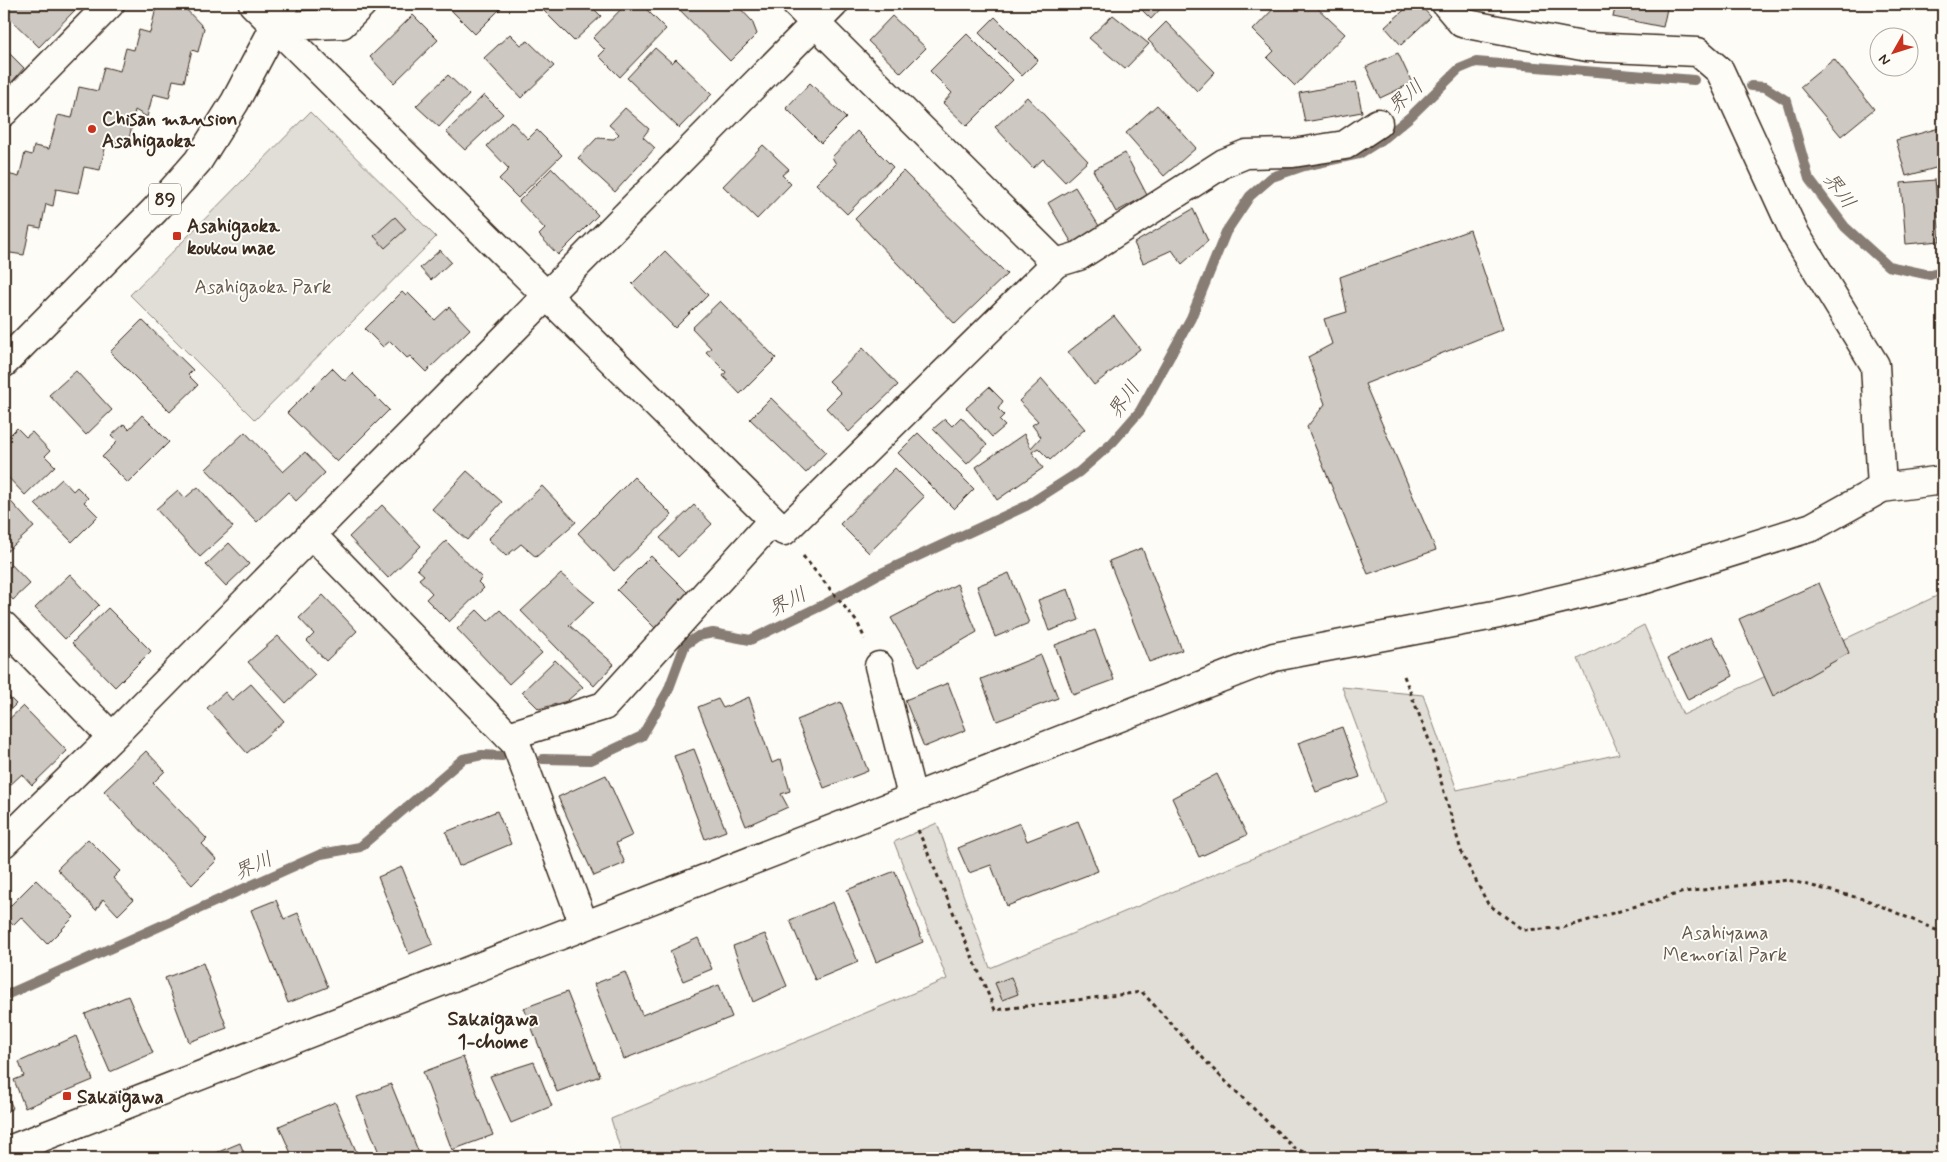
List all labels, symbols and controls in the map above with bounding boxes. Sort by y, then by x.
north arrow [1870,28,1920,78]
text: N [1875,50,1895,69]
water label: 界川 [1382,74,1430,121]
place label: Chisan mansion Asahigaoka [102,107,237,157]
marker: Chisan mansion Asahigaoka [86,123,98,135]
water label: 界川 [1816,167,1861,215]
road number: 89 [149,183,181,214]
place label: Asahigaoka koukou mae [187,214,280,261]
marker: Asahigaoka koukou mae [171,230,183,242]
park label: Asahigaoka Park [195,275,332,302]
water label: 界川 [1102,376,1147,424]
water label: 界川 [764,581,812,623]
water label: 界川 [230,846,277,887]
park label: Asahiyama Memorial Park [1663,921,1787,968]
district label: Sakaigawa 1-chome [447,1006,539,1056]
place label: Sakaigawa [77,1085,164,1113]
marker: Sakaigawa [61,1090,73,1102]

